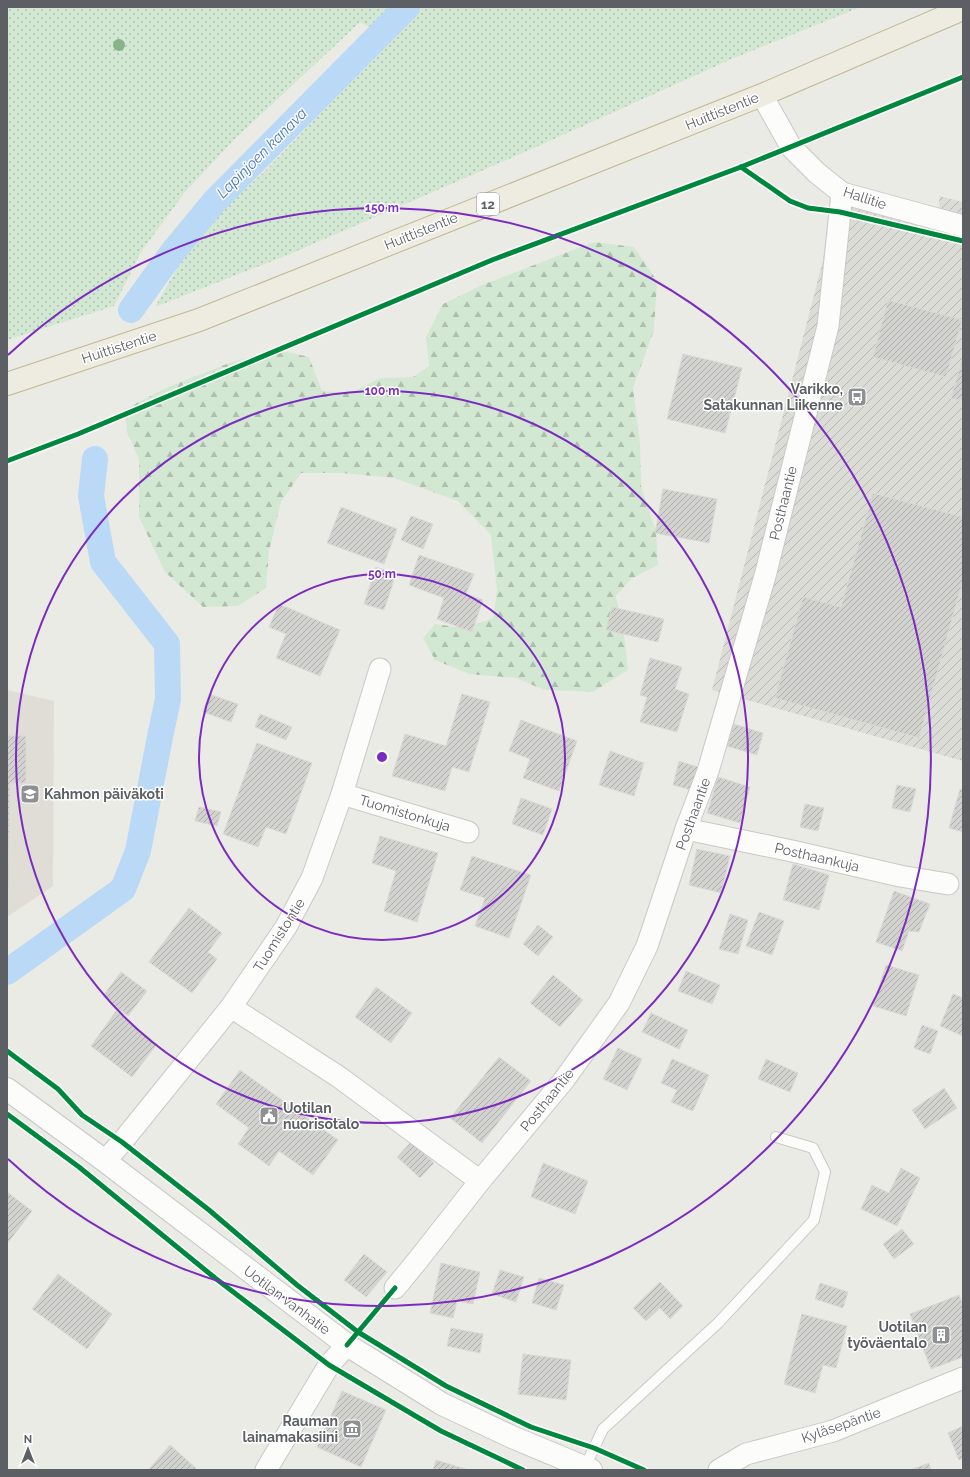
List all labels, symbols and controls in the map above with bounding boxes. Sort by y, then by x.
street label: Huittistentie [683,89,761,133]
water label: Lapinjoen kanava [213,104,311,202]
street label: Hallitie [841,184,889,212]
road number: 12 [477,193,499,215]
text: 150 m [365,201,399,215]
street label: Huittistentie [382,209,460,253]
street label: Huittistentie [80,327,158,367]
place label: Varikko, Satakunnan Liikenne [703,381,844,413]
text: 100 m [365,384,399,398]
bus stop icon: Varikko, Satakunnan Liikenne [846,386,868,408]
street label: Posthaantie [766,464,800,542]
text: 50 m [368,567,396,581]
centre of rings [375,750,389,764]
street label: Posthaantie [673,776,713,852]
school or university icon: Kahmon päiväkoti [19,783,41,805]
place label: Kahmon päiväkoti [44,786,164,802]
street label: Tuomistonkuja [358,792,452,834]
street label: Posthaankuja [773,839,861,875]
street label: Tuomistontie [250,895,308,975]
street label: Posthaantie [517,1066,577,1134]
place label: Uotilan nuorisotalo [283,1100,360,1132]
public building icon: Uotilan nuorisotalo [258,1105,280,1127]
street label: Uotilan vanhatie [241,1262,333,1338]
place label: Uotilan työväentalo [847,1319,928,1351]
building icon: Uotilan työväentalo [930,1324,952,1346]
street label: Kyläsepäntie [799,1404,883,1446]
place label: Rauman lainamakasiini [243,1413,338,1445]
museum icon: Rauman lainamakasiini [341,1418,363,1440]
north arrow [8,1429,48,1469]
text: N [24,1433,32,1446]

